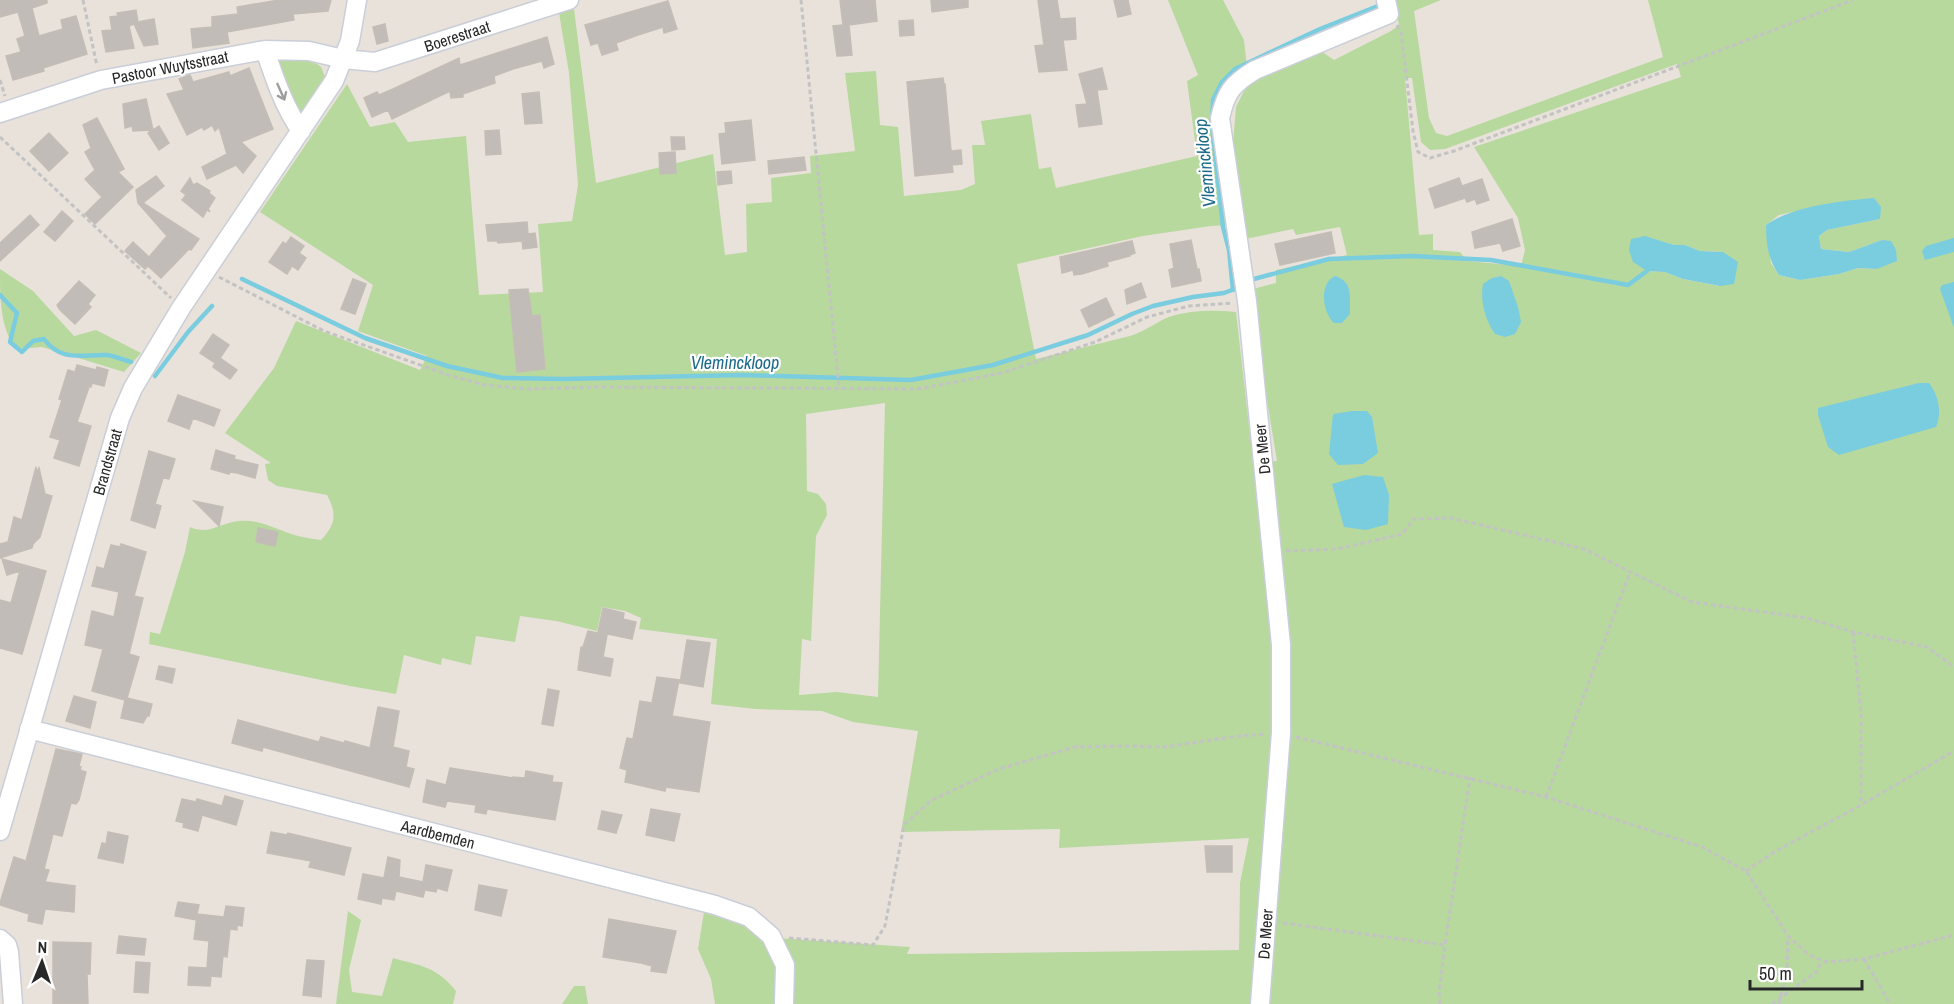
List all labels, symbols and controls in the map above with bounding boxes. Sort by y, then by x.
street label: Boerestraat [421,15,493,57]
street label: Pastoor Wuytsstraat [110,45,230,89]
one-way arrow [276,82,287,100]
water label: Vleminckloop [1187,118,1222,208]
water label: Vleminckloop [691,350,779,375]
street label: De Meer [1248,422,1276,475]
street label: Brandstraat [87,426,127,498]
street label: Aardbemden [398,814,477,854]
street label: De Meer [1252,908,1278,960]
north arrow [12,932,72,992]
text: N [37,936,48,958]
scale bar [1750,953,1862,991]
text: 50 m [1759,961,1792,986]

